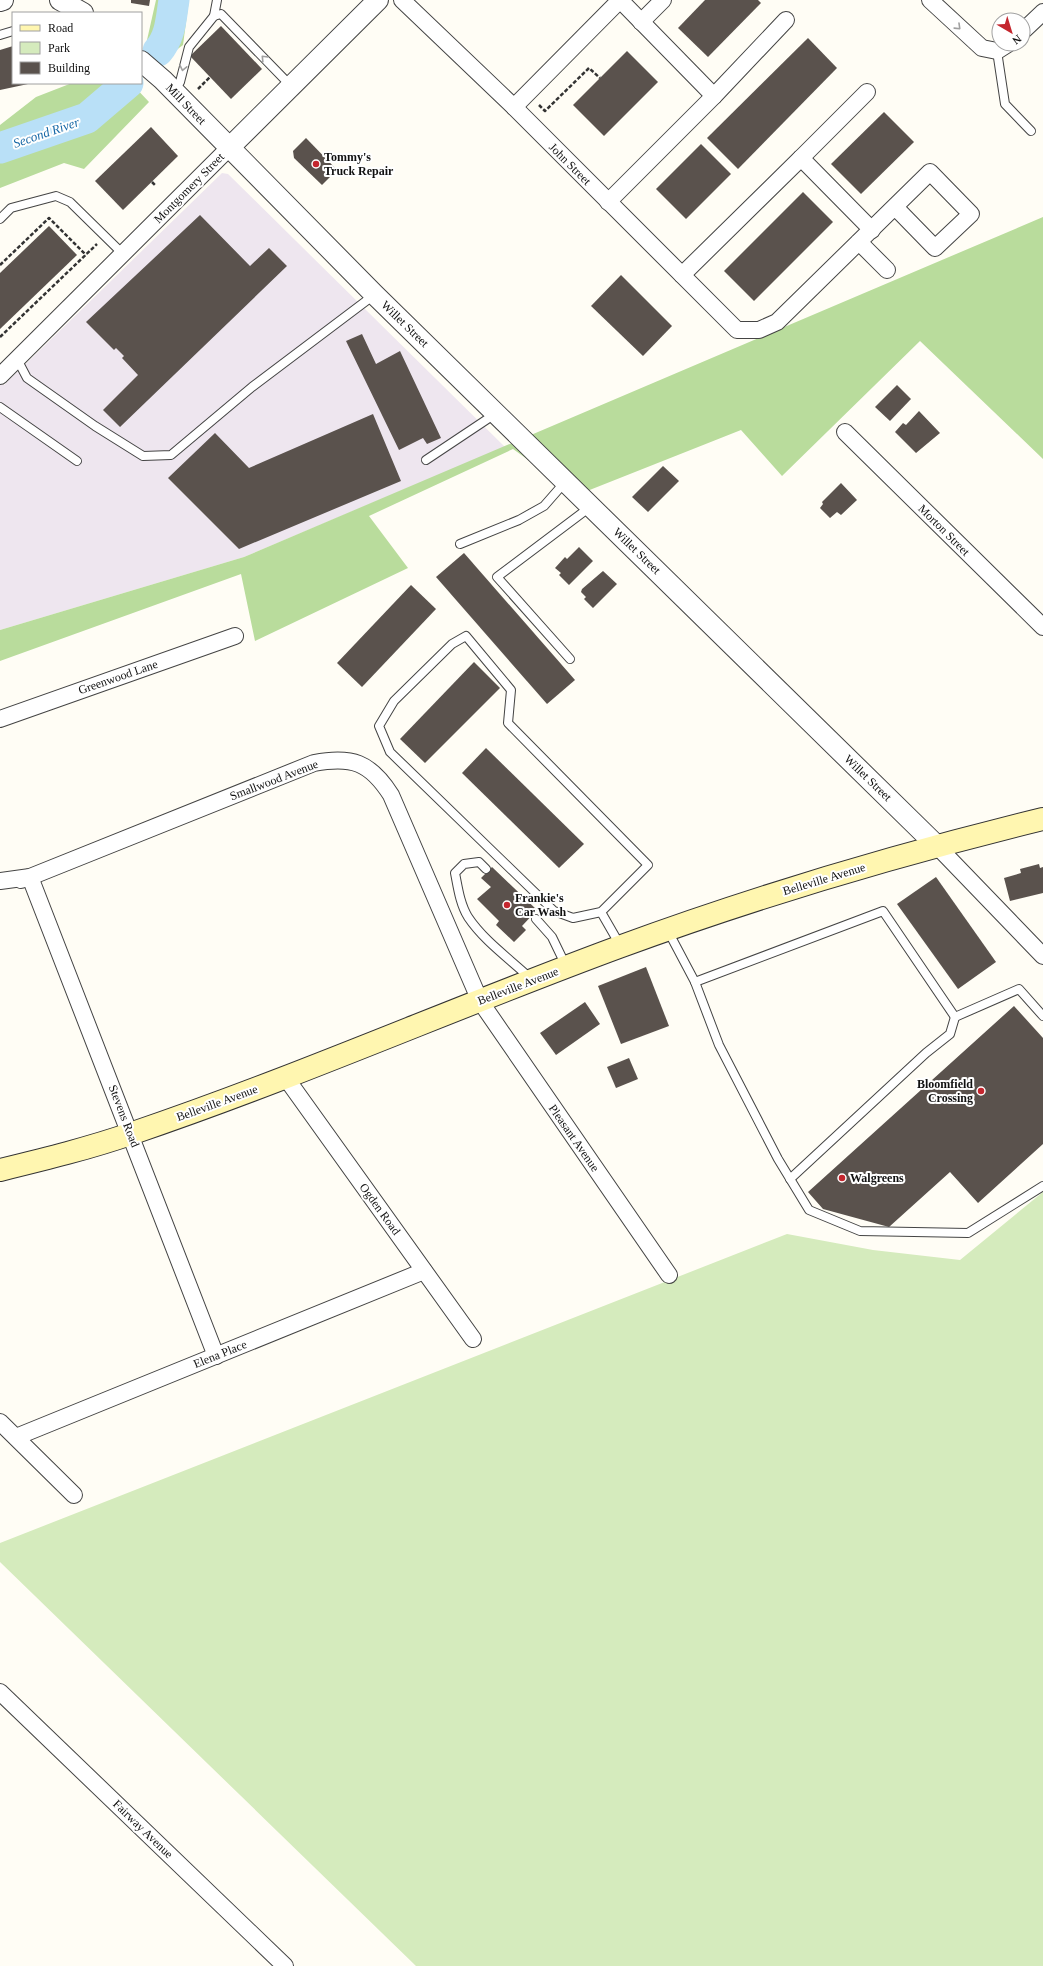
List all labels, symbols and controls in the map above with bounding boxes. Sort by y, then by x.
legend [12,12,142,84]
north arrow [991,12,1031,52]
text: Road [48,21,73,35]
one-way arrow [953,22,961,30]
text: N [1010,33,1024,47]
text: Park [48,41,70,55]
one-way arrow [261,55,268,63]
text: Building [48,61,90,75]
one-way arrow [180,65,188,71]
street label: Mill Street [163,81,209,128]
water label: Second River [11,114,82,151]
street label: John Street [546,140,594,188]
street label: Montgomery Street [151,149,228,226]
place label: Tommy's Truck Repair [324,150,394,178]
marker: Tommy's Truck Repair [311,159,321,169]
street label: Willet Street [378,298,432,351]
street label: Morton Street [915,501,973,559]
street label: Willet Street [610,525,664,578]
street label: Greenwood Lane [76,657,160,697]
street label: Willet Street [841,752,895,805]
street label: Smallwood Avenue [228,757,320,803]
street label: Belleville Avenue [781,860,867,898]
place label: Frankie's Car Wash [515,891,567,919]
marker: Frankie's Car Wash [502,900,512,910]
street label: Belleville Avenue [476,964,560,1008]
place label: Bloomfield Crossing [917,1077,973,1105]
street label: Belleville Avenue [174,1082,260,1124]
street label: Stevens Road [106,1083,142,1149]
marker: Bloomfield Crossing [976,1086,986,1096]
street label: Pleasant Avenue [546,1102,602,1174]
place label: Walgreens [850,1171,904,1185]
marker: Walgreens [837,1173,847,1183]
street label: Ogden Road [357,1180,403,1238]
street label: Elena Place [191,1337,249,1371]
street label: Fairway Avenue [110,1797,176,1861]

